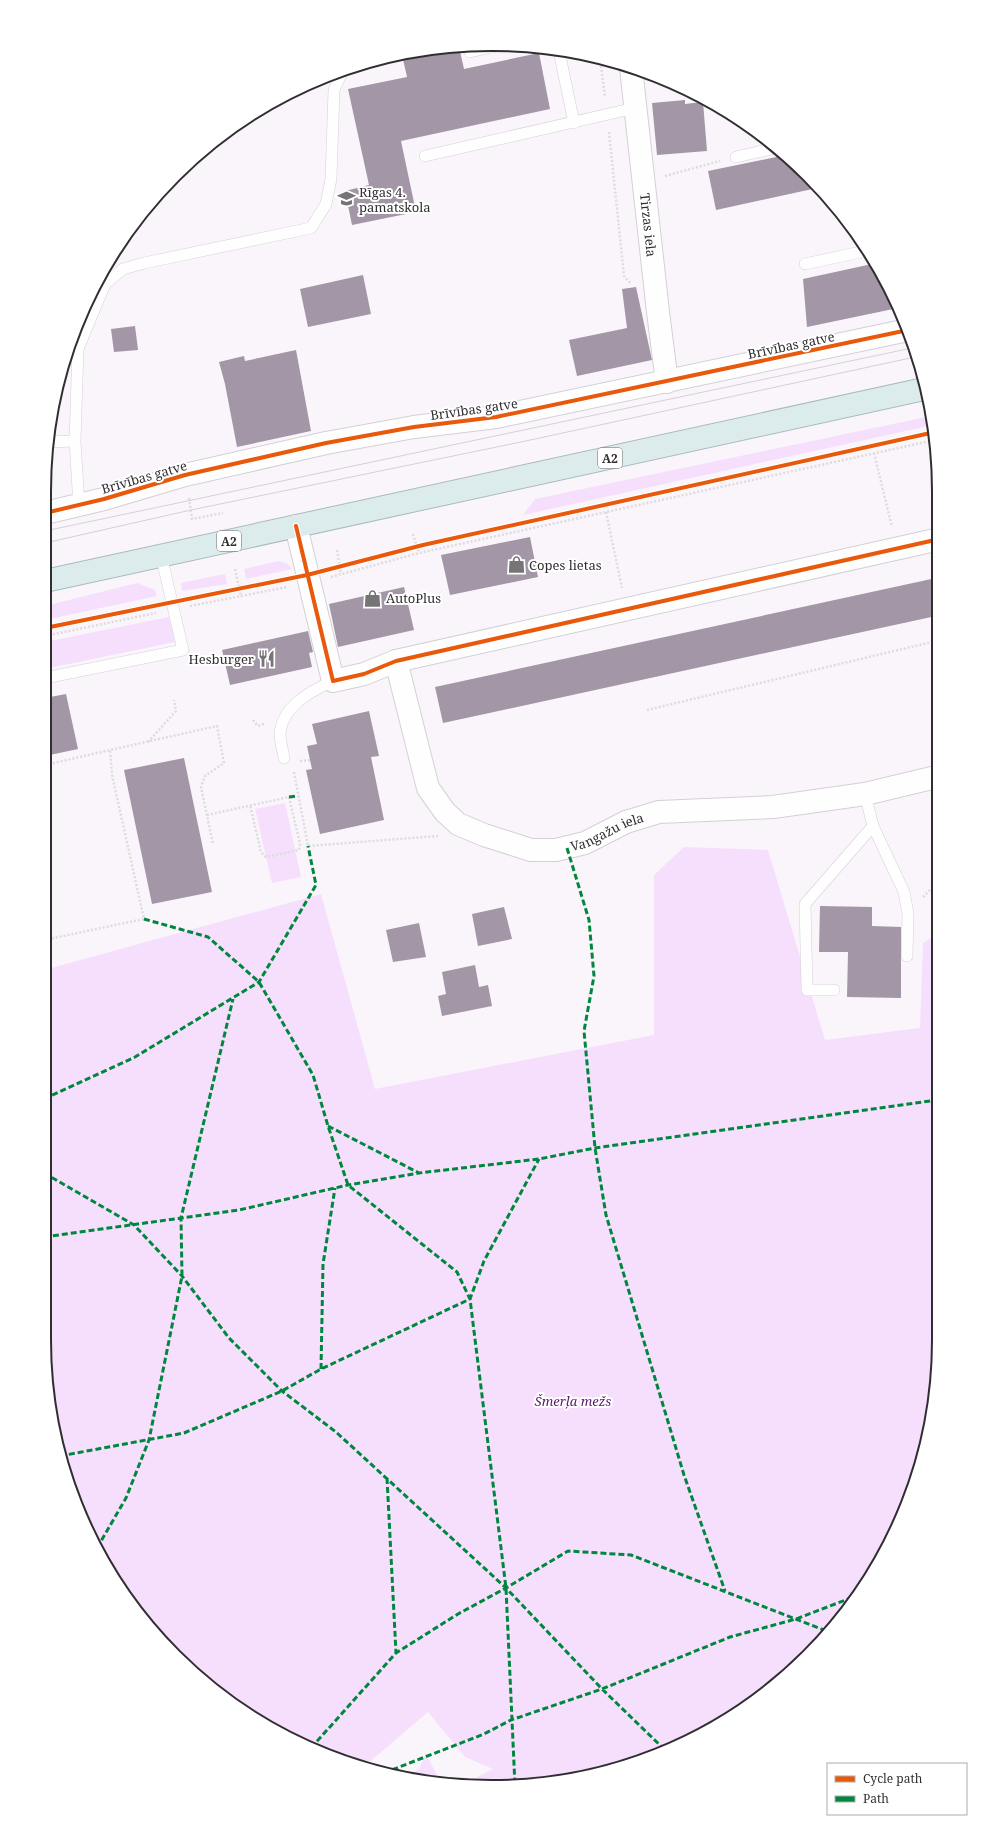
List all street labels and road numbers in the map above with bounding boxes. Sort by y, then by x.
street label: Tirzas iela [636,192,661,258]
street label: Brīvības gatve [746,327,836,363]
street label: Brīvības gatve [429,394,519,424]
road number: A2 [598,448,622,468]
street label: Brīvības gatve [99,456,189,498]
road number: A2 [217,531,241,551]
street label: Vangažu iela [568,808,646,855]

